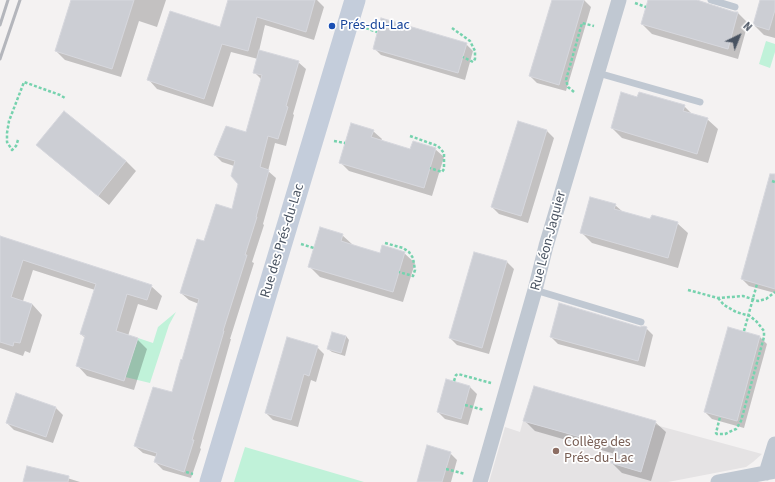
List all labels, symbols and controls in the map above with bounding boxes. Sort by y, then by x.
north arrow [719,16,759,56]
place label: Prés-du-Lac [340,18,410,34]
text: N [740,19,755,35]
marker: Prés-du-Lac [327,21,337,31]
street label: Rue des Prés-du-Lac [258,182,308,300]
street label: Rue Léon-Jaquier [528,189,570,293]
place label: Collège des Prés-du-Lac [564,435,634,468]
marker: Collège des Prés-du-Lac [551,446,561,456]

